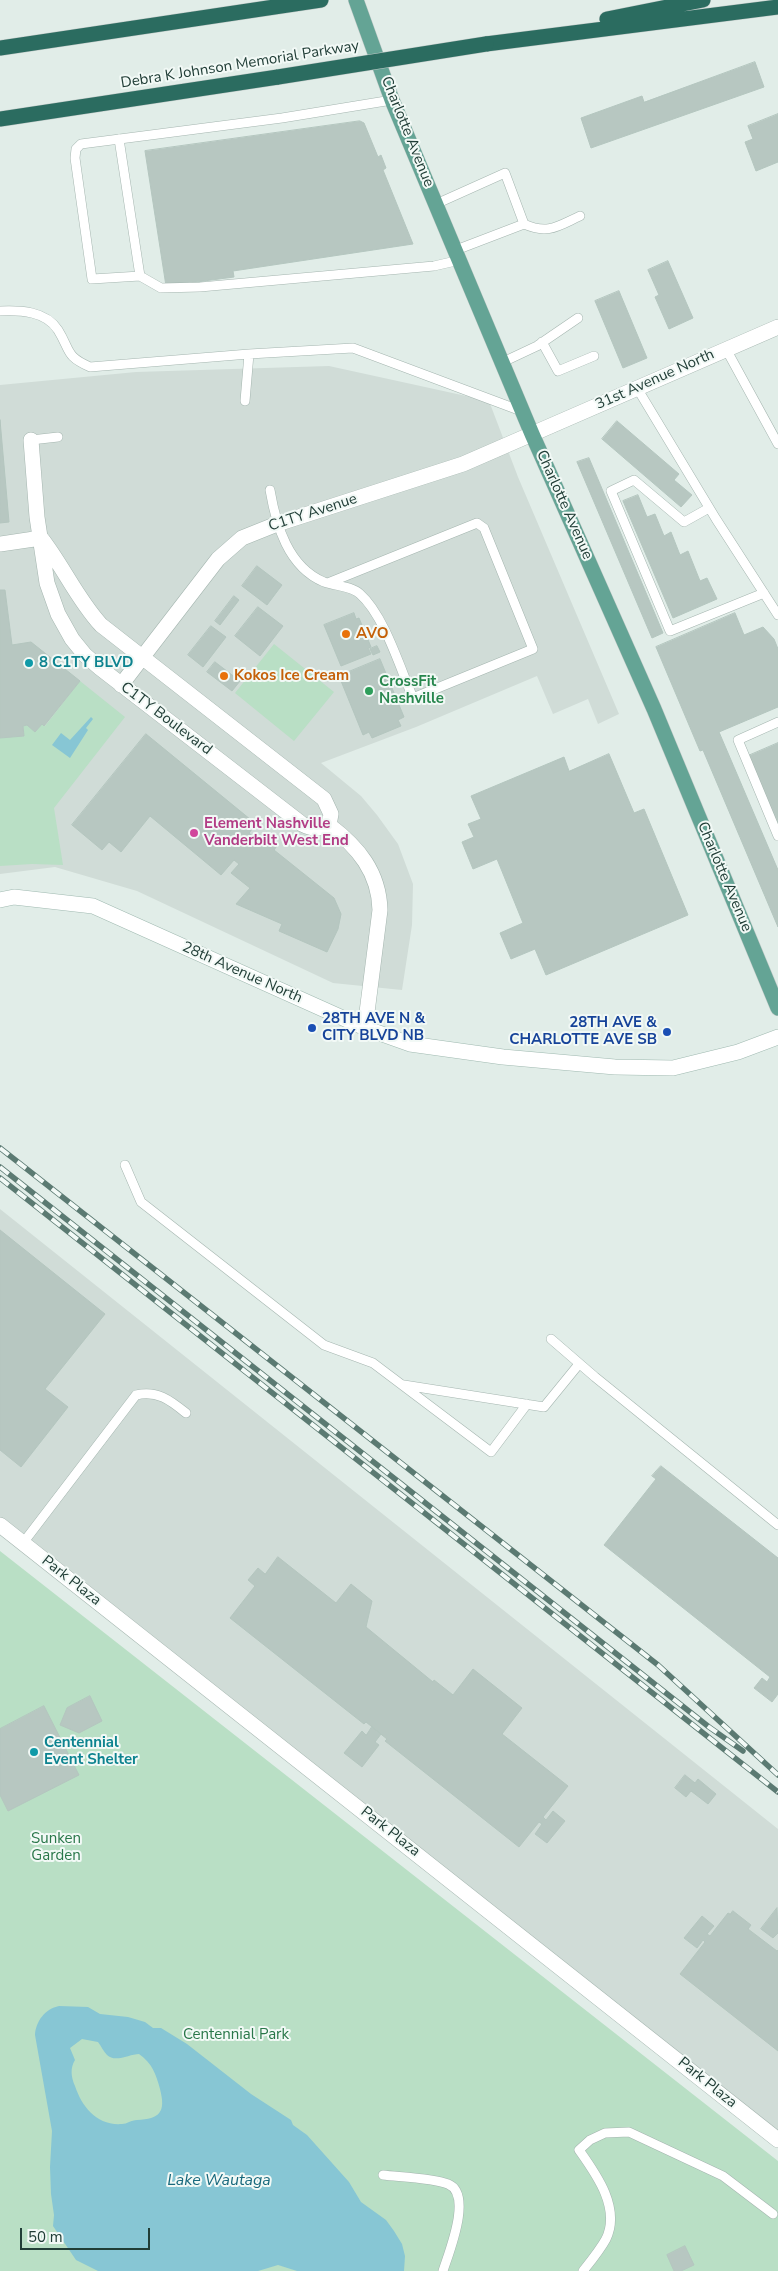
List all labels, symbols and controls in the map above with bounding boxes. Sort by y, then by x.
street label: Debra K Johnson Memorial Parkway [119,37,361,93]
street label: Charlotte Avenue [377,74,437,190]
street label: 31st Avenue North [593,346,717,414]
street label: Charlotte Avenue [532,448,596,562]
street label: C1TY Avenue [266,490,360,536]
place label: AVO [356,625,388,643]
marker: AVO [340,628,352,640]
place label: 8 C1TY BLVD [39,654,133,672]
marker: 8 C1TY BLVD [23,657,35,669]
place label: Kokos Ice Cream [234,667,349,685]
marker: Kokos Ice Cream [218,670,230,682]
place label: CrossFit Nashville [379,673,444,708]
street label: C1TY Boulevard [117,679,215,759]
marker: CrossFit Nashville [363,685,375,697]
place label: Element Nashville Vanderbilt West End [204,815,349,850]
street label: Charlotte Avenue [693,819,755,935]
marker: Element Nashville Vanderbilt West End [188,827,200,839]
street label: 28th Avenue North [179,938,305,1008]
place label: 28TH AVE N & CITY BLVD NB [322,1010,425,1045]
place label: 28TH AVE & CHARLOTTE AVE SB [509,1014,657,1049]
marker: 28TH AVE N & CITY BLVD NB [306,1022,318,1034]
marker: 28TH AVE & CHARLOTTE AVE SB [661,1026,673,1038]
street label: Park Plaza [38,1552,104,1610]
place label: Centennial Event Shelter [44,1734,138,1769]
marker: Centennial Event Shelter [28,1746,40,1758]
street label: Park Plaza [357,1803,423,1861]
park label: Sunken Garden [31,1830,81,1865]
park label: Centennial Park [183,2026,289,2044]
street label: Park Plaza [674,2054,740,2112]
water label: Lake Wautaga [167,2171,271,2191]
scale bar [22,2218,152,2250]
text: 50 m [28,2227,63,2247]

